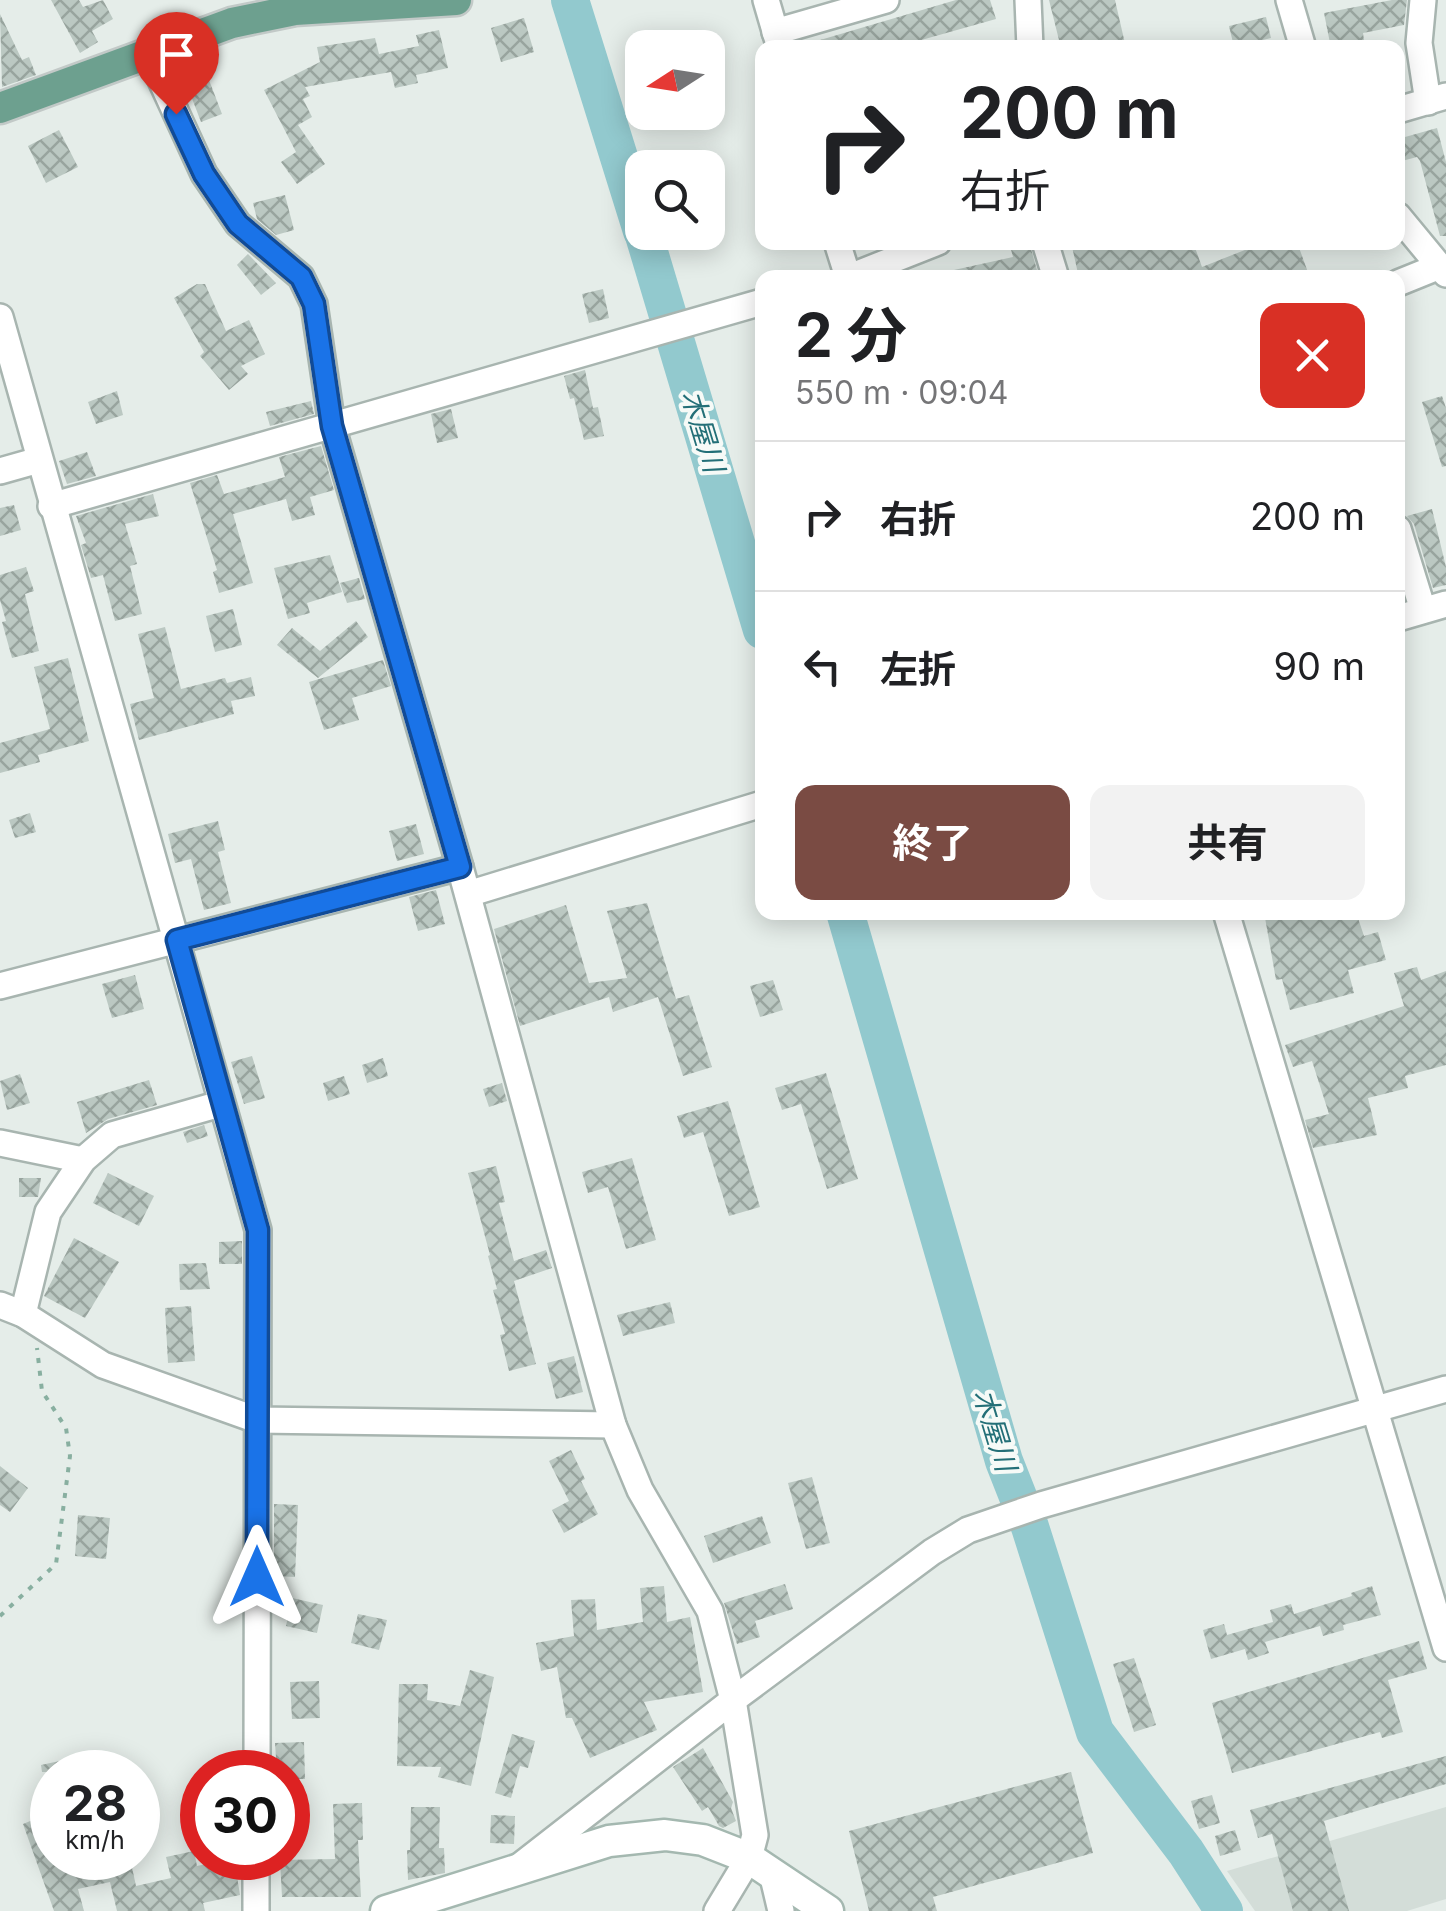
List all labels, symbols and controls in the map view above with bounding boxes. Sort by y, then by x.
pin [134,12,219,115]
icon: arrive [149,27,204,82]
north arrow [625,30,725,130]
map controls [625,30,725,250]
text: 200 m [960,70,1179,155]
icon: right [795,80,925,210]
button: search [625,150,725,250]
text: 右折 [960,163,1050,218]
text: 2 分 [795,299,907,371]
button: close [1260,303,1365,408]
text: 550 m · 09:04 [795,373,1008,412]
water label: 木屋川 [674,386,732,479]
icon: right [795,489,850,544]
text: 200 m [1250,493,1365,539]
text: 右折 [880,496,956,542]
icon: left [795,639,850,694]
text: 90 m [1273,643,1365,689]
text: 左折 [880,646,956,692]
button: 終了 [795,785,1070,900]
button: 共有 [1090,785,1365,900]
water label: 木屋川 [966,1385,1024,1478]
position arrow [205,1525,309,1629]
speed limit sign: 30 [180,1750,310,1880]
text: 28 [63,1773,127,1833]
text: km/h [65,1825,125,1855]

